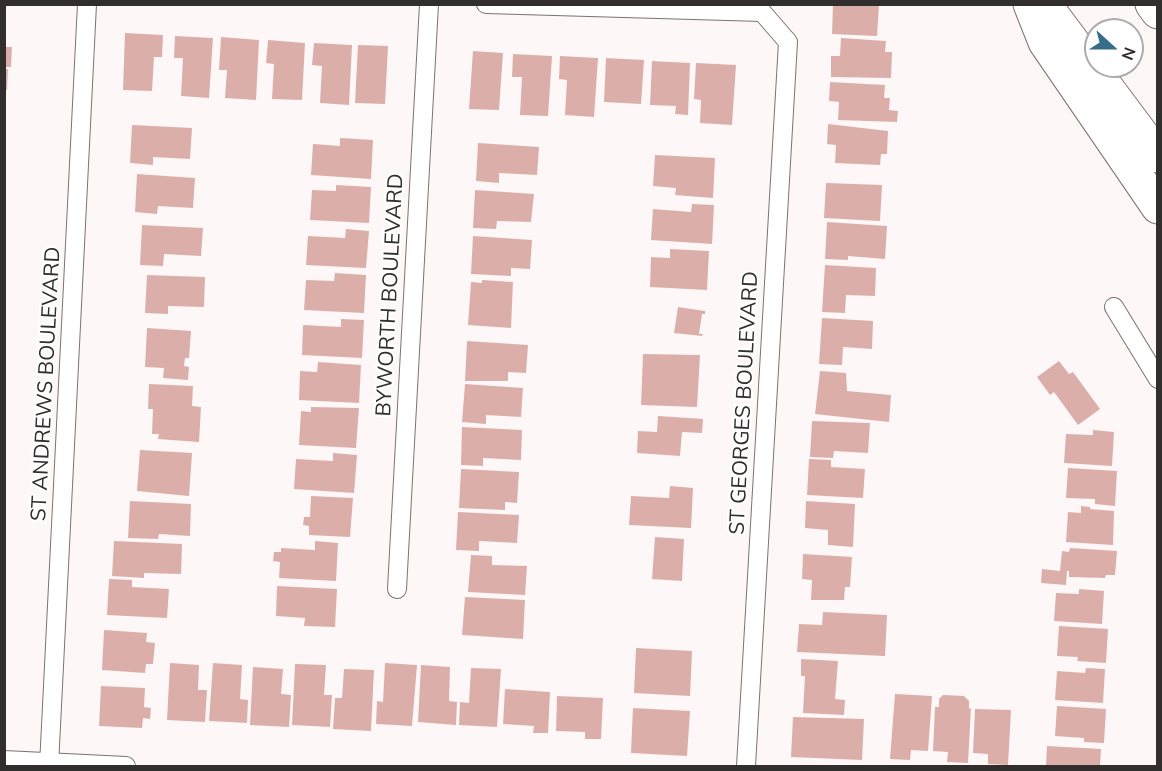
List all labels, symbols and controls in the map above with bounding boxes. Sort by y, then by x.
north arrow [1084,18,1144,78]
text: N [1117,45,1140,63]
street label: BYWORTH BOULEVARD [371,173,409,417]
street label: ST ANDREWS BOULEVARD [26,246,66,522]
street label: ST GEORGES BOULEVARD [725,271,763,535]

